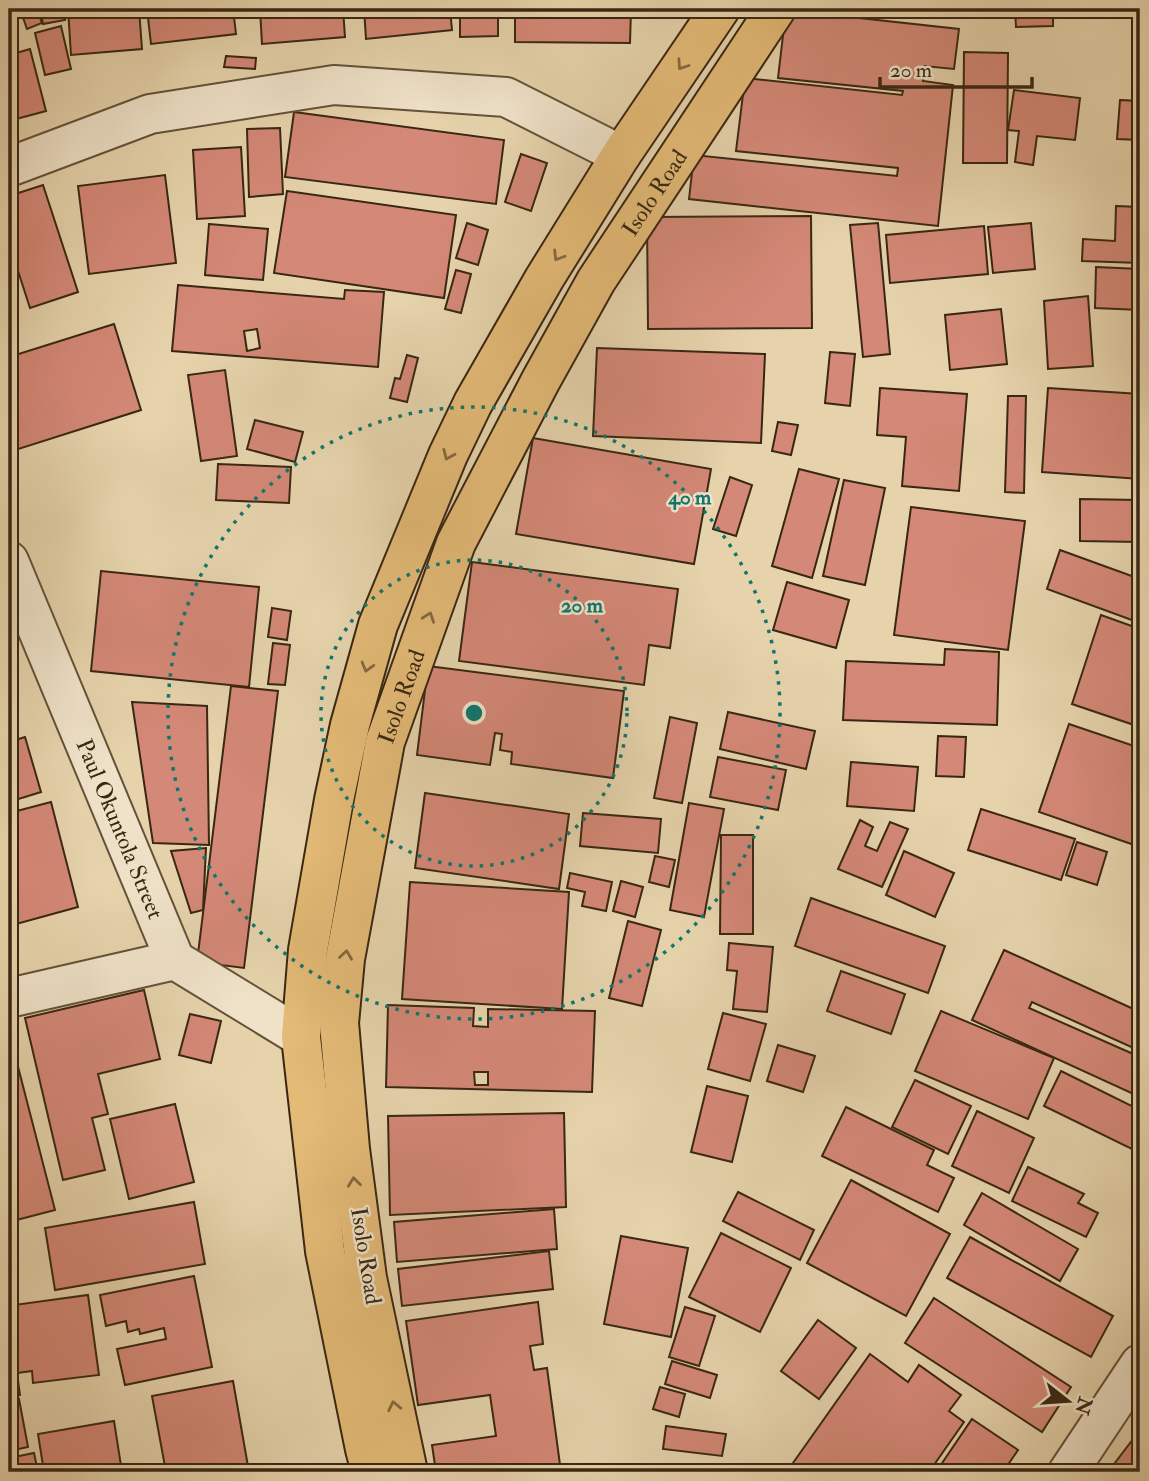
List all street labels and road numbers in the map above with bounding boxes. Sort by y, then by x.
street label: Isolo Road [615,144,694,242]
street label: Isolo Road [371,646,431,748]
street label: Paul Okuntola Street [70,734,171,923]
street label: Isolo Road [344,1205,388,1307]

